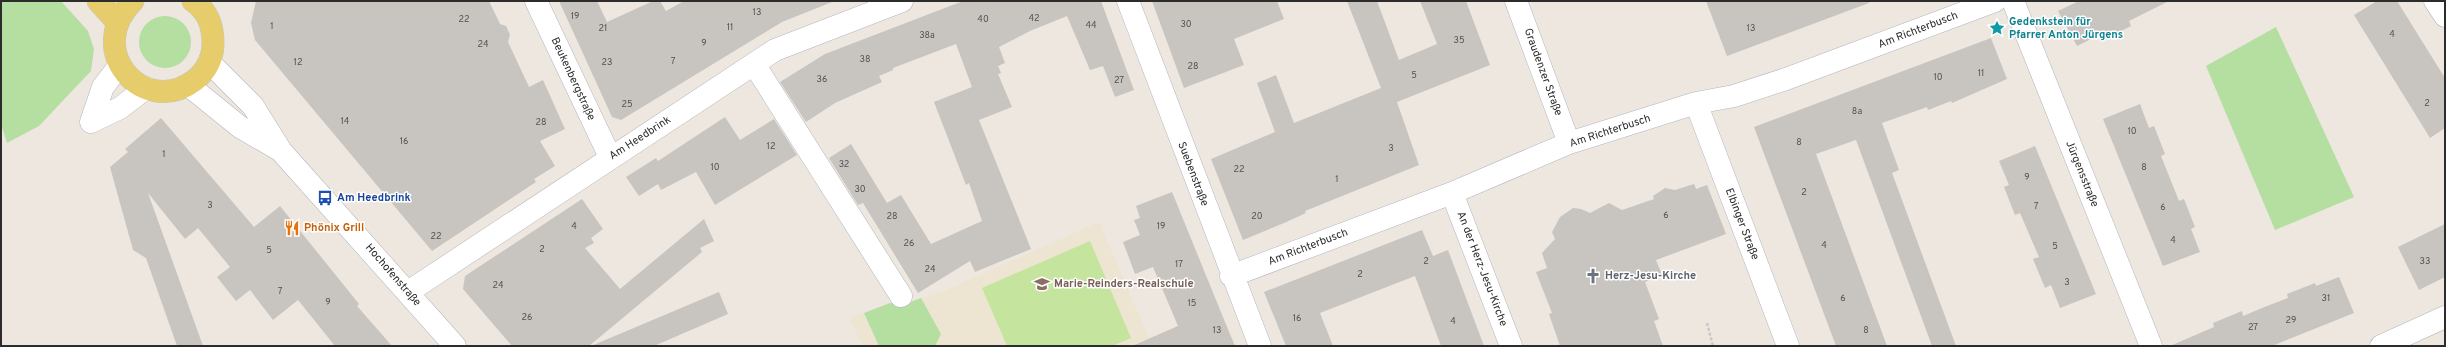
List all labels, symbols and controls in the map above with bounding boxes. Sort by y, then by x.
house number: 13 [753,7,761,18]
street label: Am Richterbusch [1876,8,1960,52]
house number: 19 [571,11,579,22]
house number: 42 [1028,13,1040,24]
house number: 22 [458,14,470,25]
house number: 40 [977,14,989,25]
place label: Gedenkstein für Pfarrer Anton Jürgens [2009,15,2123,42]
house number: 30 [1180,19,1192,30]
place icon: Gedenkstein für Pfarrer Anton Jürgens [1988,19,2006,37]
house number: 44 [1085,20,1097,31]
house number: 1 [270,21,274,32]
house number: 11 [727,22,733,33]
house number: 21 [599,23,607,34]
house number: 13 [1747,23,1755,34]
street label: Graudenzer Straße [1521,26,1565,118]
house number: 4 [2389,29,2395,40]
house number: 38a [919,30,935,41]
street label: Beukenbergstraße [548,35,598,123]
house number: 35 [1453,35,1465,46]
house number: 9 [701,38,707,49]
house number: 24 [477,39,489,50]
house number: 38 [860,54,870,65]
house number: 7 [671,56,676,67]
house number: 12 [294,57,302,68]
house number: 23 [602,57,612,68]
house number: 28 [1187,61,1199,72]
house number: 11 [1978,68,1984,79]
house number: 5 [1411,70,1417,81]
house number: 10 [1933,72,1943,83]
house number: 36 [817,74,827,85]
house number: 27 [1114,75,1124,86]
house number: 2 [2424,98,2430,109]
house number: 25 [621,99,633,110]
house number: 8a [1852,106,1862,117]
street label: Am Richterbusch [1568,111,1652,151]
street label: Am Heedbrink [607,113,674,163]
house number: 14 [341,116,350,127]
house number: 28 [535,117,547,128]
house number: 10 [2127,126,2137,137]
house number: 16 [400,136,408,147]
house number: 8 [1796,137,1802,148]
street label: Jürgensstraße [2062,139,2102,209]
street label: Suebenstraße [1174,140,1212,208]
house number: 12 [767,141,775,152]
house number: 3 [1388,143,1394,154]
house number: 1 [162,149,166,160]
house number: 32 [839,159,849,170]
house number: 10 [710,162,720,173]
house number: 8 [2141,162,2147,173]
house number: 22 [1233,164,1245,175]
house number: 9 [2024,172,2030,183]
house number: 1 [1335,174,1339,185]
house number: 30 [854,184,866,195]
street label: Elbinger Straße [1722,186,1762,262]
house number: 2 [1801,187,1807,198]
bus stop icon: Am Heedbrink [316,189,334,207]
place label: Am Heedbrink [337,191,411,205]
house number: 3 [207,200,213,211]
house number: 7 [2034,201,2039,212]
house number: 6 [2160,202,2166,213]
street label: An der Herz-Jesu-Kirche [1454,209,1510,329]
house number: 6 [1663,210,1669,221]
house number: 28 [886,211,898,222]
house number: 20 [1251,211,1263,222]
restaurant icon: Phönix Grill [283,219,301,237]
place label: Phönix Grill [304,221,364,235]
house number: 4 [571,221,577,232]
house number: 19 [1157,221,1165,232]
street label: Am Richterbusch [1266,225,1350,269]
house number: 22 [430,231,442,242]
house number: 4 [2170,235,2176,246]
house number: 26 [904,238,914,249]
house number: 4 [1821,240,1827,251]
street label: Hochofenstraße [362,241,424,309]
house number: 5 [2052,241,2058,252]
house number: 2 [539,244,545,255]
house number: 5 [266,245,272,256]
house number: 2 [1423,256,1429,267]
house number: 33 [2420,256,2430,267]
house number: 17 [1175,259,1183,270]
house number: 24 [924,264,936,275]
church icon: Herz-Jesu-Kirche [1584,267,1602,285]
house number: 2 [1357,269,1363,280]
place label: Herz-Jesu-Kirche [1605,269,1696,283]
school or university icon: Marie-Reinders-Realschule [1033,275,1051,293]
place label: Marie-Reinders-Realschule [1054,277,1194,291]
house number: 3 [2064,277,2070,288]
house number: 24 [492,280,504,291]
house number: 7 [278,286,283,297]
house number: 6 [1840,293,1846,304]
house number: 31 [2322,293,2330,304]
house number: 9 [325,297,331,308]
house number: 15 [1188,298,1196,309]
house number: 26 [522,312,532,323]
house number: 16 [1293,313,1301,324]
house number: 29 [2286,315,2296,326]
house number: 4 [1450,316,1456,327]
house number: 27 [2248,322,2258,333]
house number: 13 [1213,325,1221,336]
house number: 8 [1863,325,1869,336]

